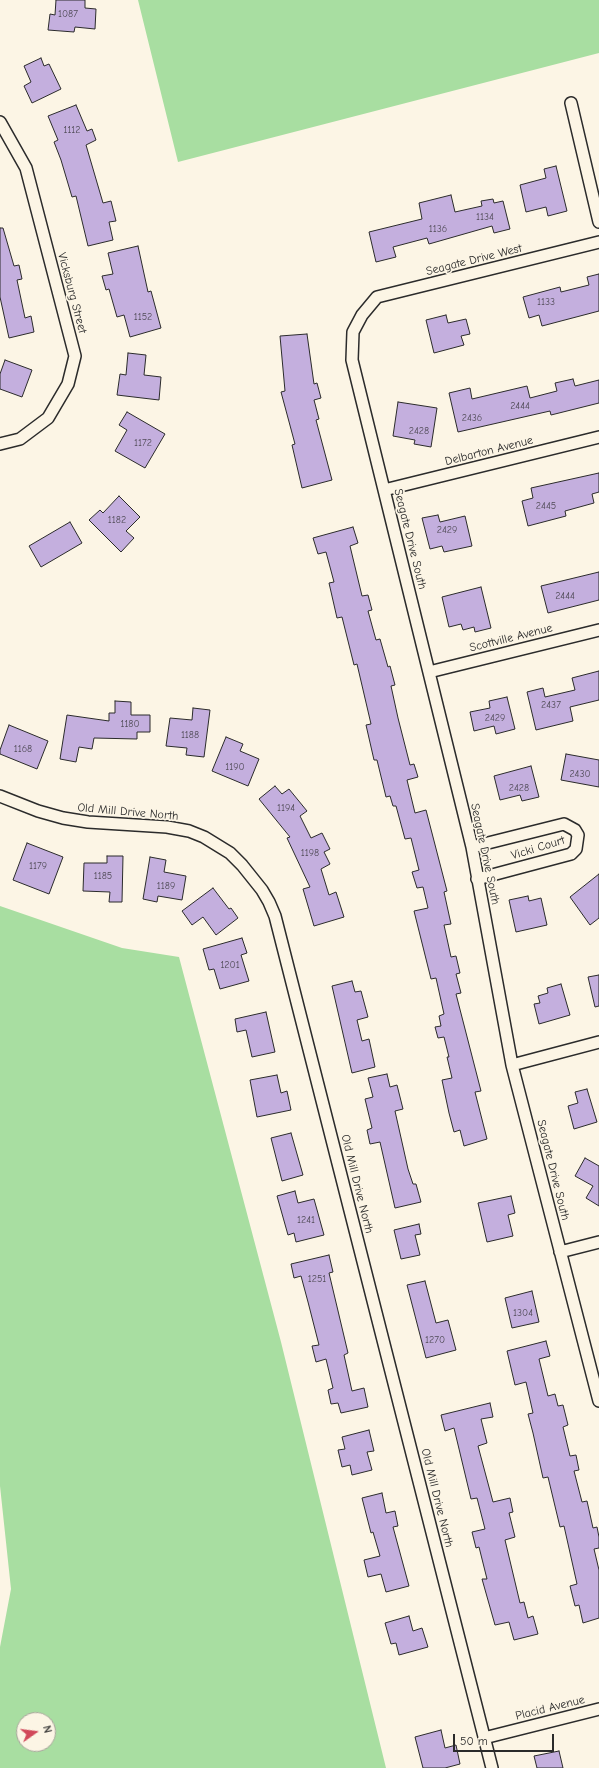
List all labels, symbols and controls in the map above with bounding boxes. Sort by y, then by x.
house number: 1087 [58,8,78,20]
house number: 1112 [63,124,81,136]
house number: 1134 [476,211,494,223]
house number: 1136 [429,223,447,235]
street label: Seagate Drive West [425,241,523,279]
street label: Vicksburg Street [54,251,90,335]
house number: 1133 [537,296,555,308]
house number: 1152 [134,311,152,323]
house number: 2444 [510,400,530,412]
house number: 2436 [462,412,482,424]
house number: 2428 [409,425,429,437]
street label: Delbarton Avenue [444,433,534,469]
house number: 1172 [134,437,152,449]
street label: Seagate Drive South [391,487,429,591]
house number: 2445 [536,500,556,512]
house number: 1182 [108,514,126,526]
house number: 2429 [437,524,457,536]
house number: 2444 [555,590,575,602]
street label: Scottville Avenue [468,621,554,655]
house number: 2437 [541,699,561,711]
house number: 2429 [485,712,505,724]
house number: 1180 [120,718,140,730]
house number: 1188 [181,729,199,741]
house number: 1168 [14,743,32,755]
house number: 1190 [225,761,245,773]
house number: 2430 [569,768,591,780]
house number: 2428 [509,782,529,794]
street label: Old Mill Drive North [77,800,179,824]
house number: 1194 [277,802,295,814]
street label: Seagate Drive South [467,802,503,906]
street label: Vicki Court [509,833,567,863]
house number: 1198 [301,847,319,859]
house number: 1179 [29,860,47,872]
house number: 1185 [94,870,112,882]
house number: 1189 [157,880,175,892]
house number: 1201 [220,959,240,971]
street label: Seagate Drive South [534,1118,572,1222]
street label: Old Mill Drive North [338,1133,376,1235]
house number: 1241 [297,1214,315,1226]
house number: 1251 [308,1273,326,1285]
house number: 1304 [513,1307,533,1319]
house number: 1270 [425,1334,445,1346]
street label: Old Mill Drive North [418,1447,456,1549]
street label: Placid Avenue [514,1692,586,1724]
north arrow [16,1712,56,1752]
text: N [40,1724,54,1734]
scale bar [455,1726,556,1752]
text: 50 m [460,1734,488,1748]

